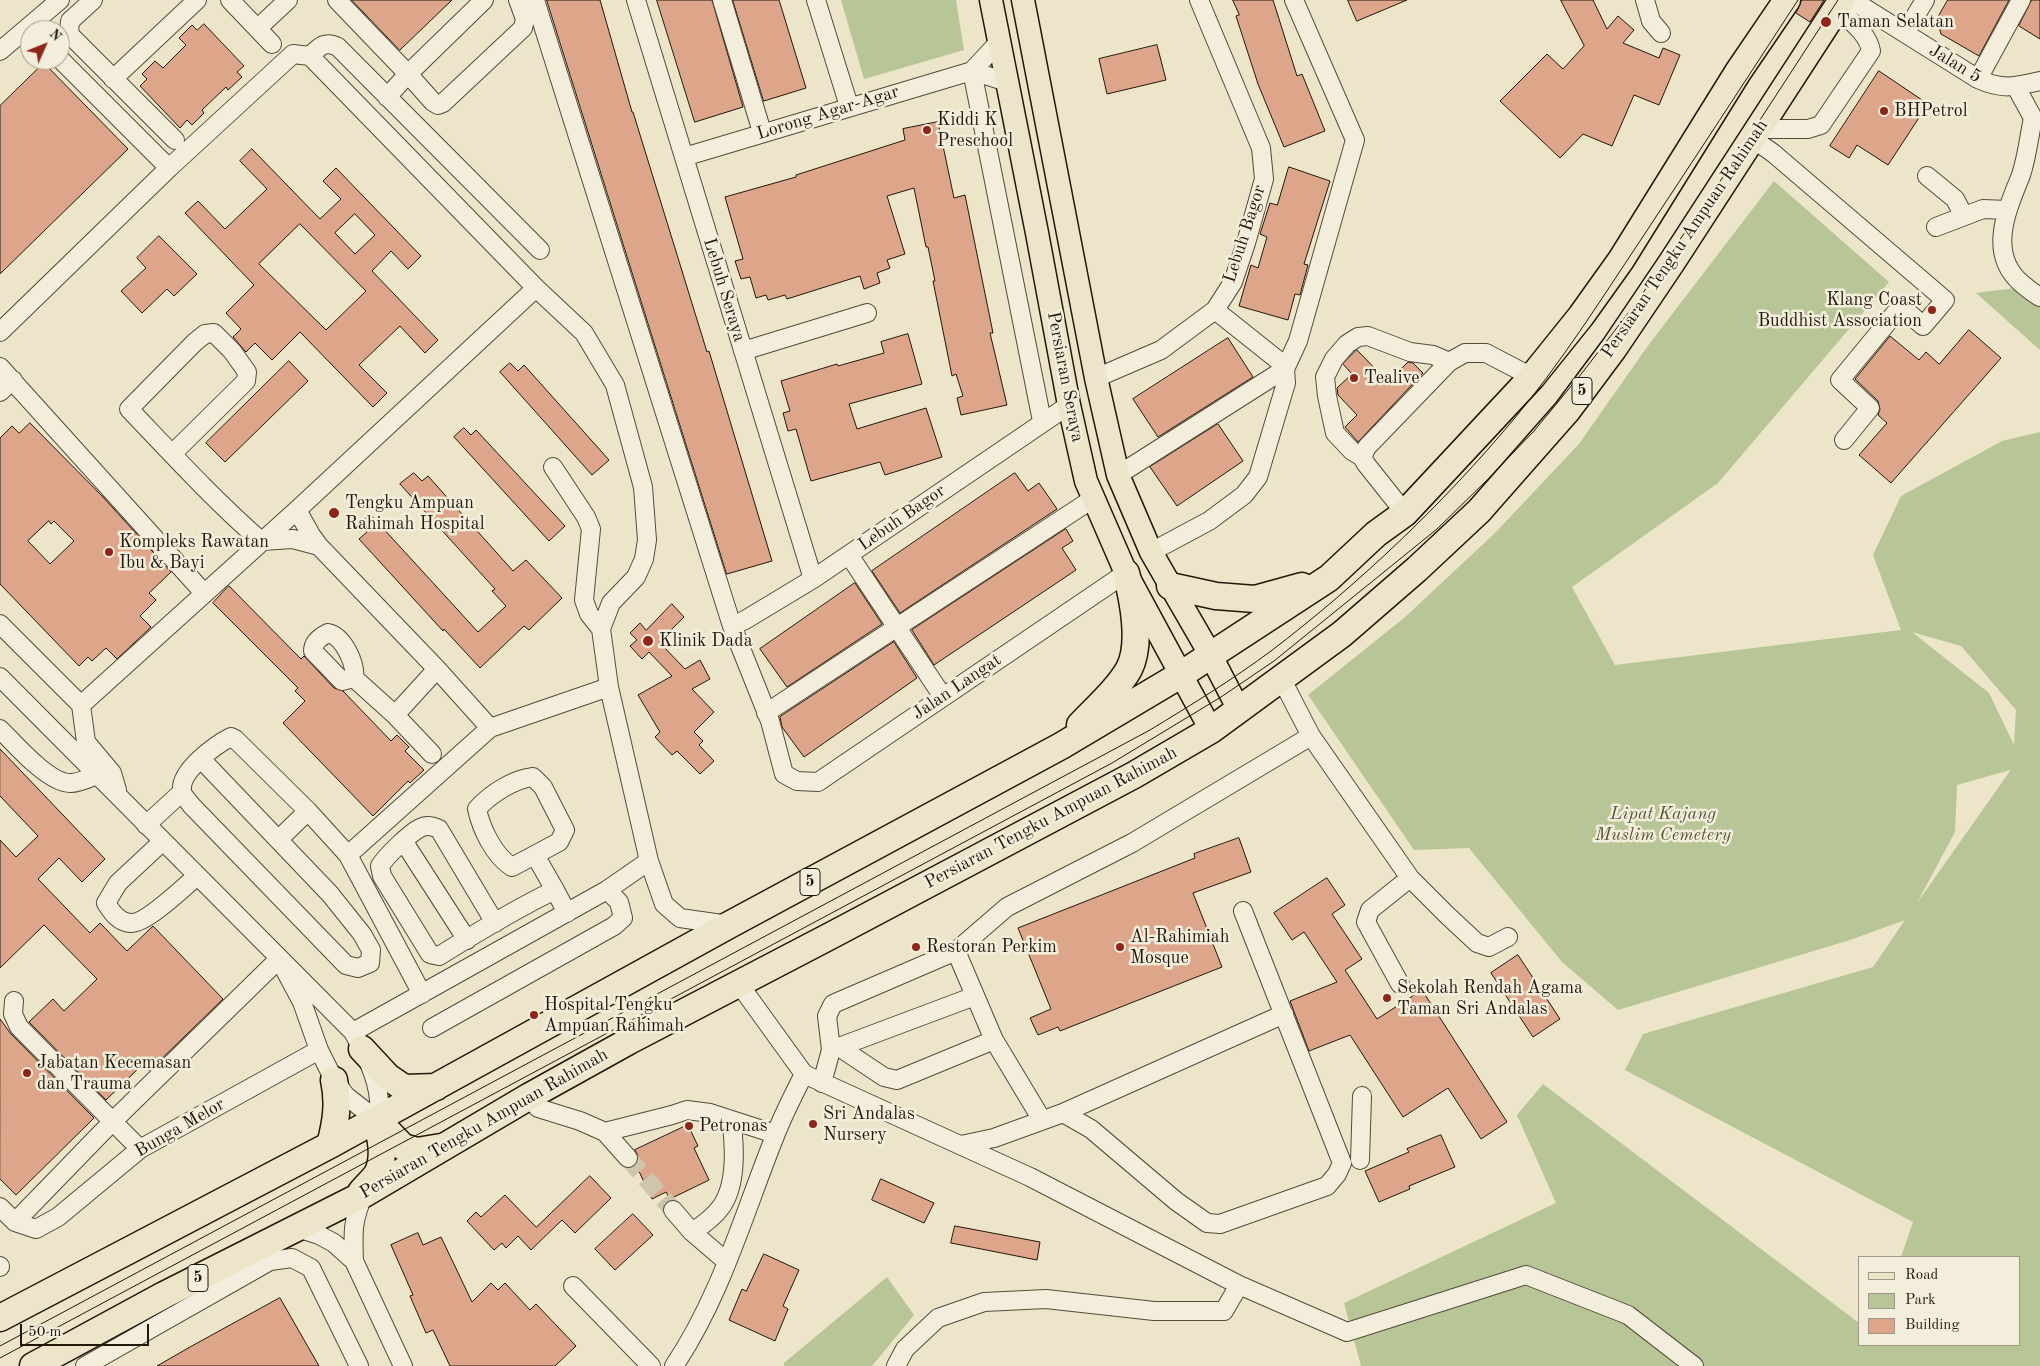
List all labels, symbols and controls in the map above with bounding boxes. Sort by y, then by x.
place label: Taman Selatan [1837,11,1954,33]
marker: Taman Selatan [1819,15,1833,29]
north arrow [20,20,70,70]
text: N [46,27,64,44]
street label: Jalan 5 [1925,40,1985,88]
street label: Lorong Agar-Agar [754,81,902,145]
place label: BHPetrol [1894,100,1968,122]
marker: BHPetrol [1878,105,1890,117]
place label: Kiddi K Preschool [937,109,1013,152]
street label: Persiaran Tengku Ampuan Rahimah [1597,116,1773,362]
marker: Kiddi K Preschool [921,124,933,136]
street label: Lebuh Bagor [1219,182,1271,286]
street label: Lebuh Seraya [698,236,750,344]
place label: Klang Coast Buddhist Association [1758,289,1922,332]
marker: Klang Coast Buddhist Association [1926,304,1938,316]
street label: Persiaran Seraya [1042,310,1088,444]
place label: Tealive [1364,367,1419,389]
marker: Tealive [1348,372,1360,384]
road number: 5 [1572,378,1592,404]
street label: Lebuh Bagor [854,480,950,556]
place label: Tengku Ampuan Rahimah Hospital [345,492,485,534]
marker: Tengku Ampuan Rahimah Hospital [327,506,341,520]
place label: Kompleks Rawatan Ibu & Bayi [119,531,269,574]
marker: Kompleks Rawatan Ibu & Bayi [103,546,115,558]
place label: Klinik Dada [659,630,753,652]
marker: Klinik Dada [641,634,655,648]
street label: Jalan Langat [908,649,1006,725]
street label: Persiaran Tengku Ampuan Rahimah [921,742,1181,894]
park label: Lipat Kajang Muslim Cemetery [1595,803,1731,846]
road number: 5 [800,869,820,896]
place label: Al-Rahimiah Mosque [1130,926,1230,969]
place label: Restoran Perkim [926,936,1057,958]
marker: Restoran Perkim [910,941,922,953]
marker: Al-Rahimiah Mosque [1114,941,1126,953]
place label: Sekolah Rendah Agama Taman Sri Andalas [1397,977,1583,1020]
marker: Sekolah Rendah Agama Taman Sri Andalas [1381,992,1393,1004]
place label: Hospital Tengku Ampuan Rahimah [544,994,684,1036]
marker: Hospital Tengku Ampuan Rahimah [528,1009,540,1021]
street label: Persiaran Tengku Ampuan Rahimah [356,1044,612,1204]
place label: Jabatan Kecemasan dan Trauma [37,1052,191,1094]
marker: Jabatan Kecemasan dan Trauma [21,1067,33,1079]
street label: Bunga Melor [131,1094,229,1162]
place label: Sri Andalas Nursery [823,1103,915,1146]
place label: Petronas [699,1115,768,1137]
marker: Sri Andalas Nursery [807,1118,819,1130]
marker: Petronas [683,1120,695,1132]
legend [1858,1256,2020,1346]
road number: 5 [188,1264,208,1292]
text: Road [1905,1268,1938,1283]
text: Park [1905,1293,1936,1308]
scale bar [22,1314,151,1346]
text: Building [1905,1318,1960,1333]
text: 50 m [28,1325,62,1340]

